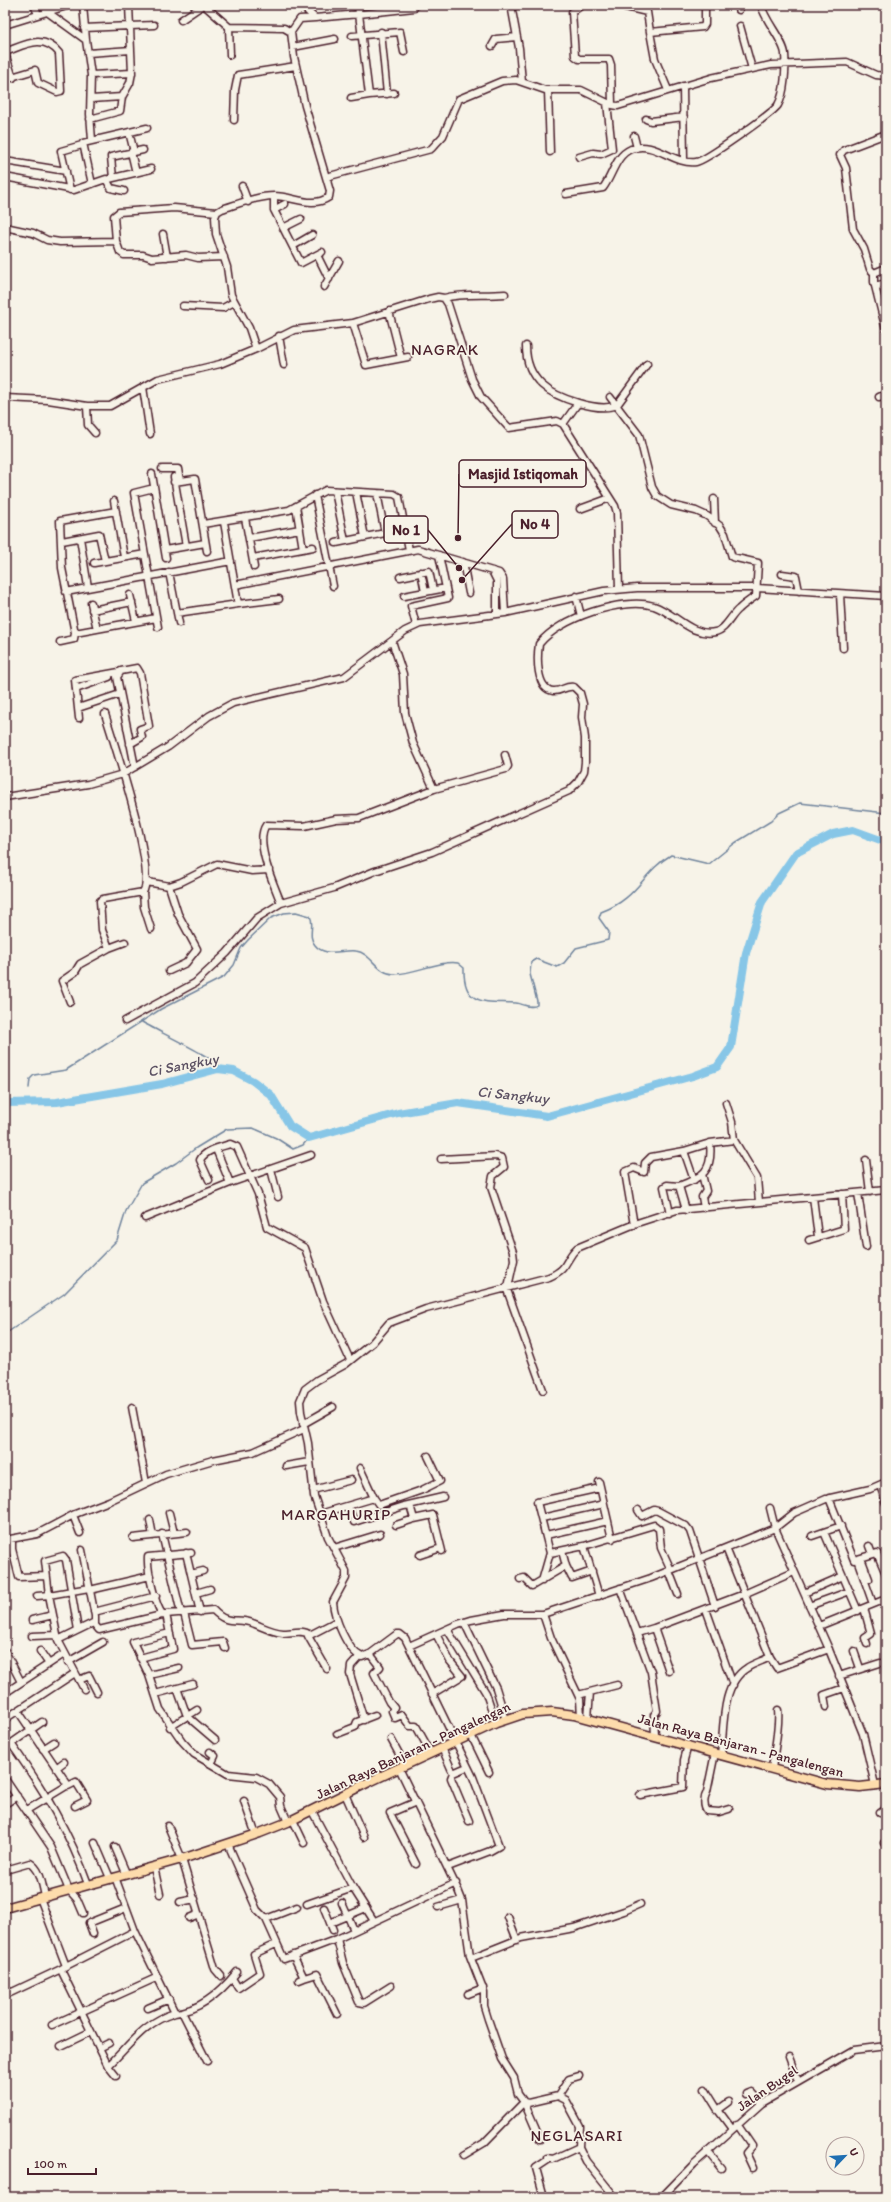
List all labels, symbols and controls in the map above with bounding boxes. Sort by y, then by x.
district label: NAGRAK [411,340,479,359]
callout: Masjid Istiqomah [459,460,586,487]
text: Masjid Istiqomah [468,465,578,484]
callout: No 4 [512,511,558,538]
text: No 4 [520,515,550,533]
callout: No 1 [384,516,428,543]
text: No 1 [392,521,420,539]
water label: Ci Sangkuy [146,1049,222,1081]
water label: Ci Sangkuy [476,1082,552,1108]
district label: MARGAHURIP [281,1505,391,1524]
street label: Jalan Raya Banjaran - Pangalengan [313,1698,513,1803]
street label: Jalan Raya Banjaran - Pangalengan [636,1710,846,1781]
street label: Jalan Bugel [734,2062,801,2115]
district label: NEGLASARI [531,2126,623,2145]
north arrow [825,2136,865,2176]
text: U [846,2146,861,2158]
scale bar [28,2150,96,2176]
text: 100 m [34,2157,67,2171]

